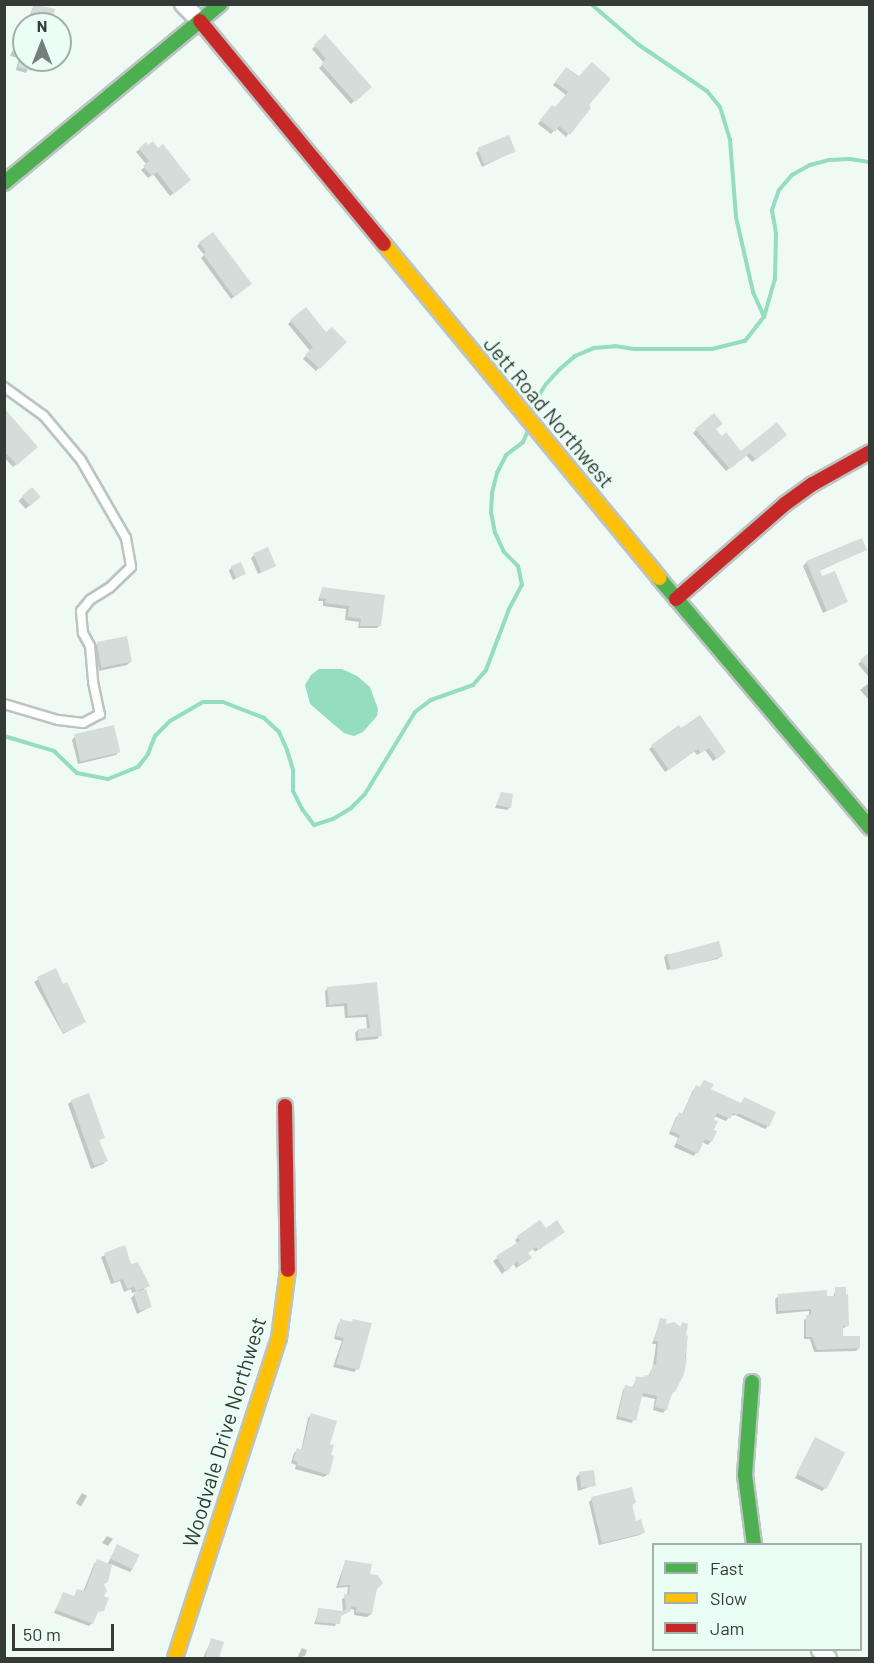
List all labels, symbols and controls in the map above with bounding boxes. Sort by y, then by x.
north arrow [12,12,72,72]
text: N [37,16,47,35]
street label: Jett Road Northwest [479,331,619,493]
street label: Woodvale Drive Northwest [177,1314,271,1550]
legend [652,1543,862,1651]
text: Fast [710,1557,744,1579]
text: Slow [710,1587,747,1609]
scale bar [15,1612,117,1650]
text: Jam [710,1617,744,1639]
text: 50 m [23,1623,61,1645]

